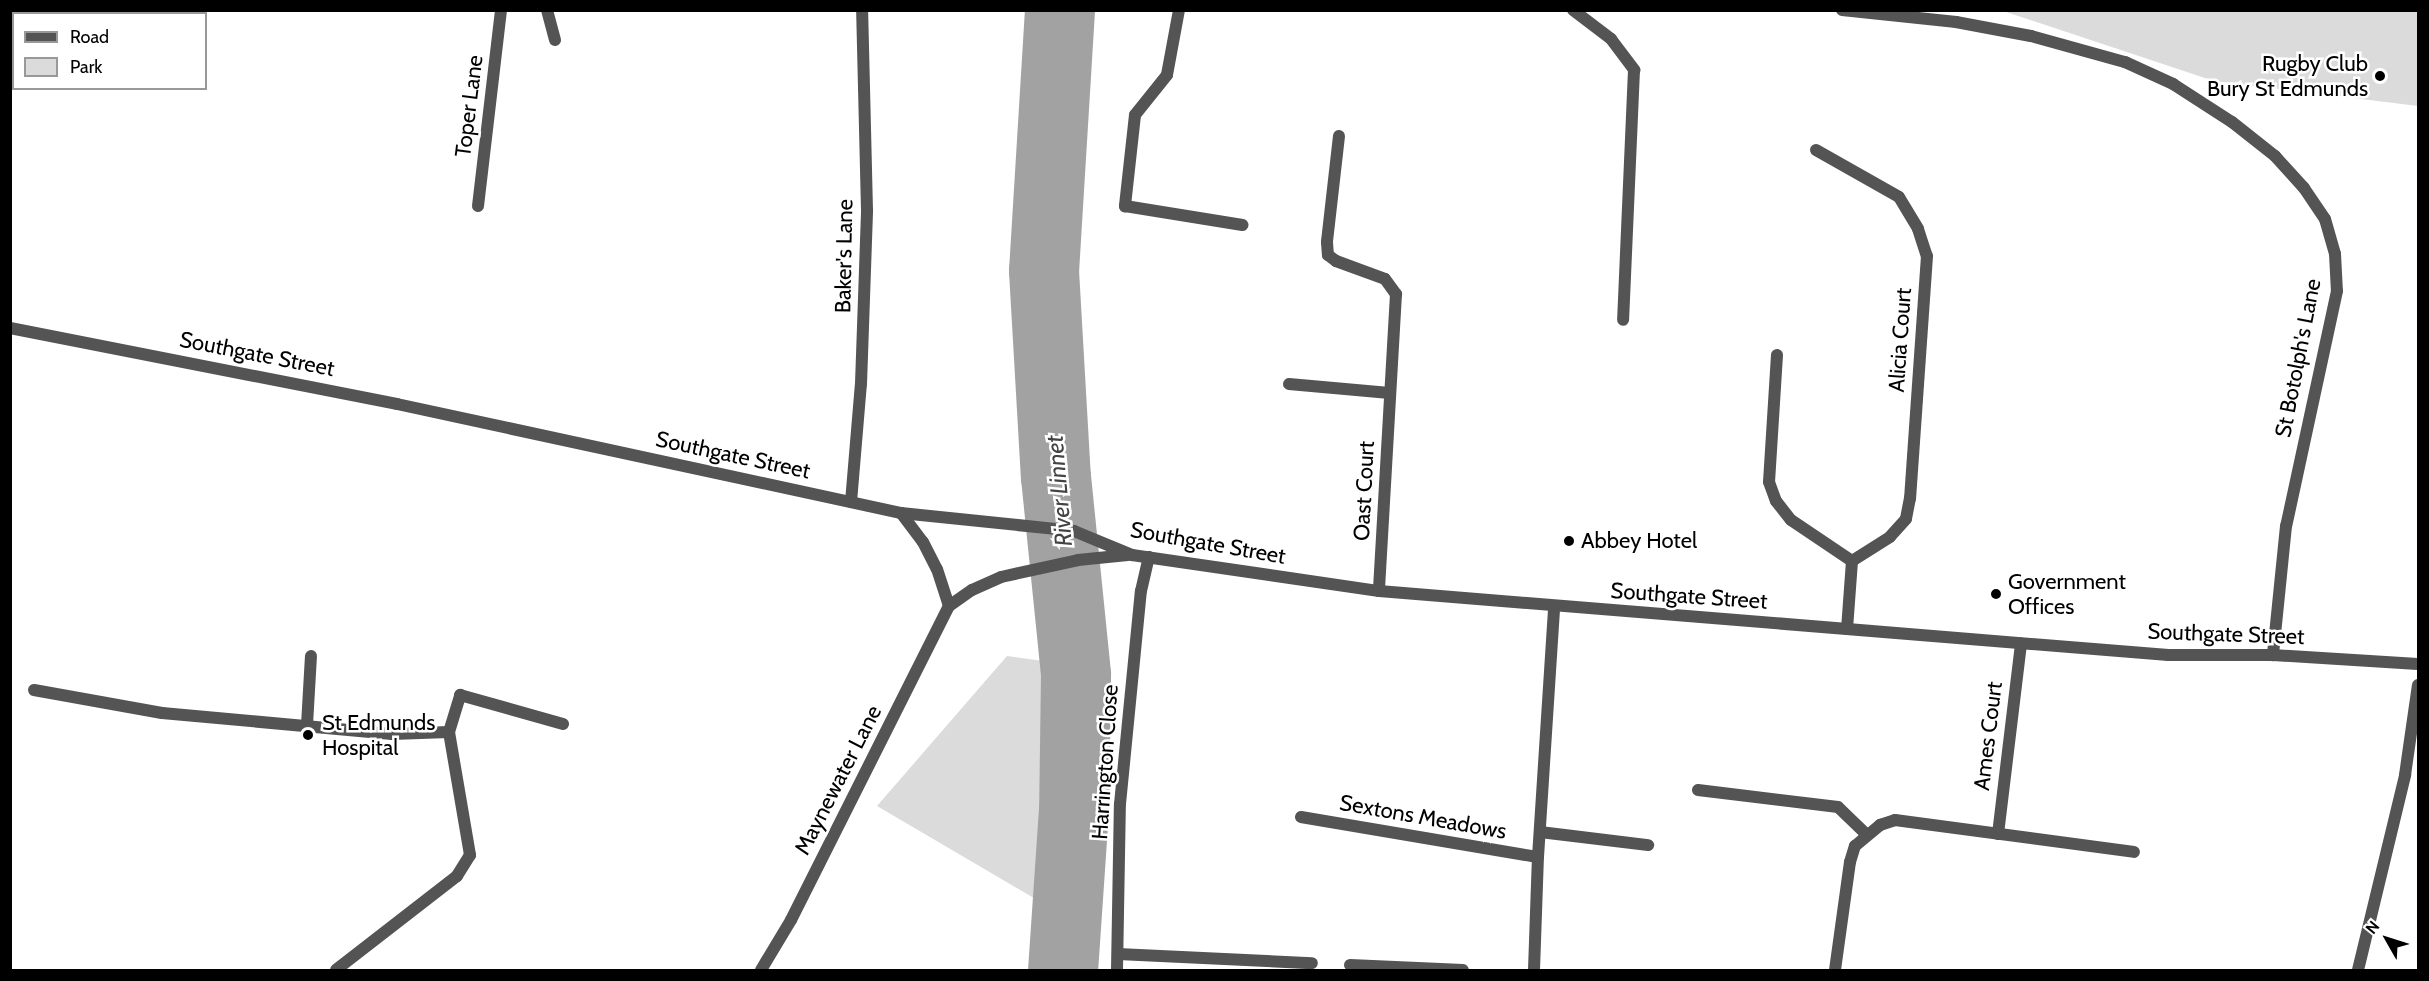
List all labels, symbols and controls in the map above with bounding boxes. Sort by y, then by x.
legend [12,12,207,90]
text: Road [70,26,109,48]
place label: Rugby Club Bury St Edmunds [2207,50,2368,101]
street label: Toper Lane [450,53,488,159]
text: Park [70,56,102,78]
marker: Rugby Club Bury St Edmunds [2373,69,2387,83]
street label: Baker's Lane [830,199,858,313]
street label: St Botolph's Lane [2270,276,2326,440]
street label: Alicia Court [1883,287,1917,393]
street label: Southgate Street [177,326,337,382]
street label: Southgate Street [653,426,813,484]
water label: River Linnet [1040,434,1078,548]
street label: Oast Court [1348,440,1380,542]
street label: Southgate Street [1128,516,1288,570]
place label: Abbey Hotel [1581,528,1697,554]
marker: Abbey Hotel [1562,534,1576,548]
place label: Government Offices [2008,568,2126,620]
street label: Southgate Street [1610,577,1768,615]
marker: Government Offices [1989,587,2003,601]
street label: Southgate Street [2147,618,2305,650]
street label: Ames Court [1968,680,2008,792]
street label: Harrington Close [1086,684,1124,840]
street label: Maynewater Lane [789,701,887,859]
place label: St Edmunds Hospital [322,709,435,760]
marker: St Edmunds Hospital [299,726,317,744]
street label: Sextons Meadows [1338,789,1508,845]
north arrow [2357,909,2417,969]
text: N [2362,917,2384,938]

